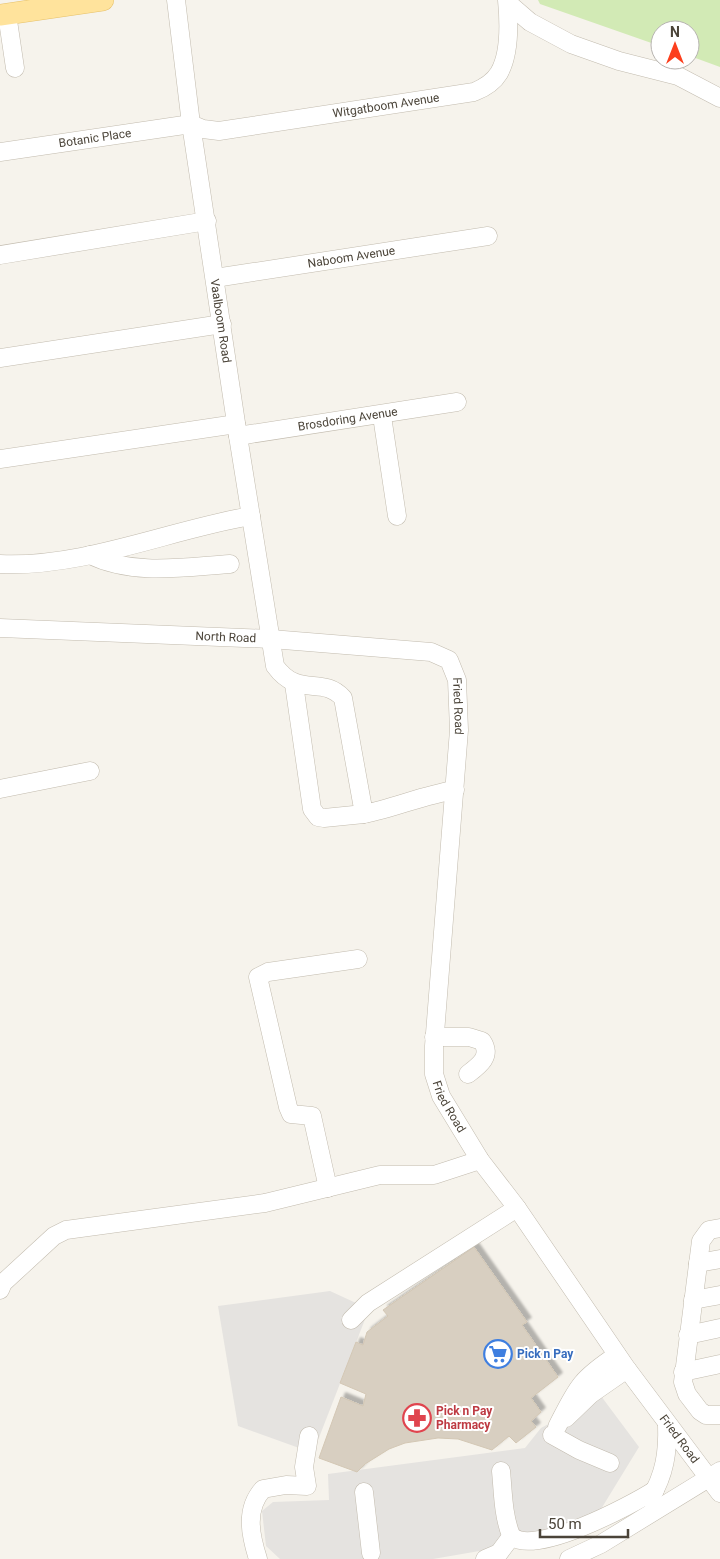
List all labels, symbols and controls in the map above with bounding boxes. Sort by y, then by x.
north arrow [650,20,700,70]
text: N [670,24,680,40]
street label: Witgatboom Avenue [331,90,440,121]
street label: Botanic Place [58,126,132,150]
street label: Naboom Avenue [307,243,396,271]
street label: Vaalboom Road [207,278,234,364]
street label: Brosdoring Avenue [297,404,399,434]
street label: North Road [195,629,257,645]
street label: Fried Road [450,677,466,735]
street label: Fried Road [430,1079,469,1135]
supermarket icon: Pick n Pay [483,1339,513,1369]
place label: Pick n Pay [517,1347,574,1361]
pharmacy icon: Pick n Pay Pharmacy [402,1403,432,1433]
place label: Pick n Pay Pharmacy [436,1404,493,1432]
street label: Fried Road [657,1412,702,1466]
scale bar [540,1506,628,1538]
text: 50 m [548,1515,582,1533]

